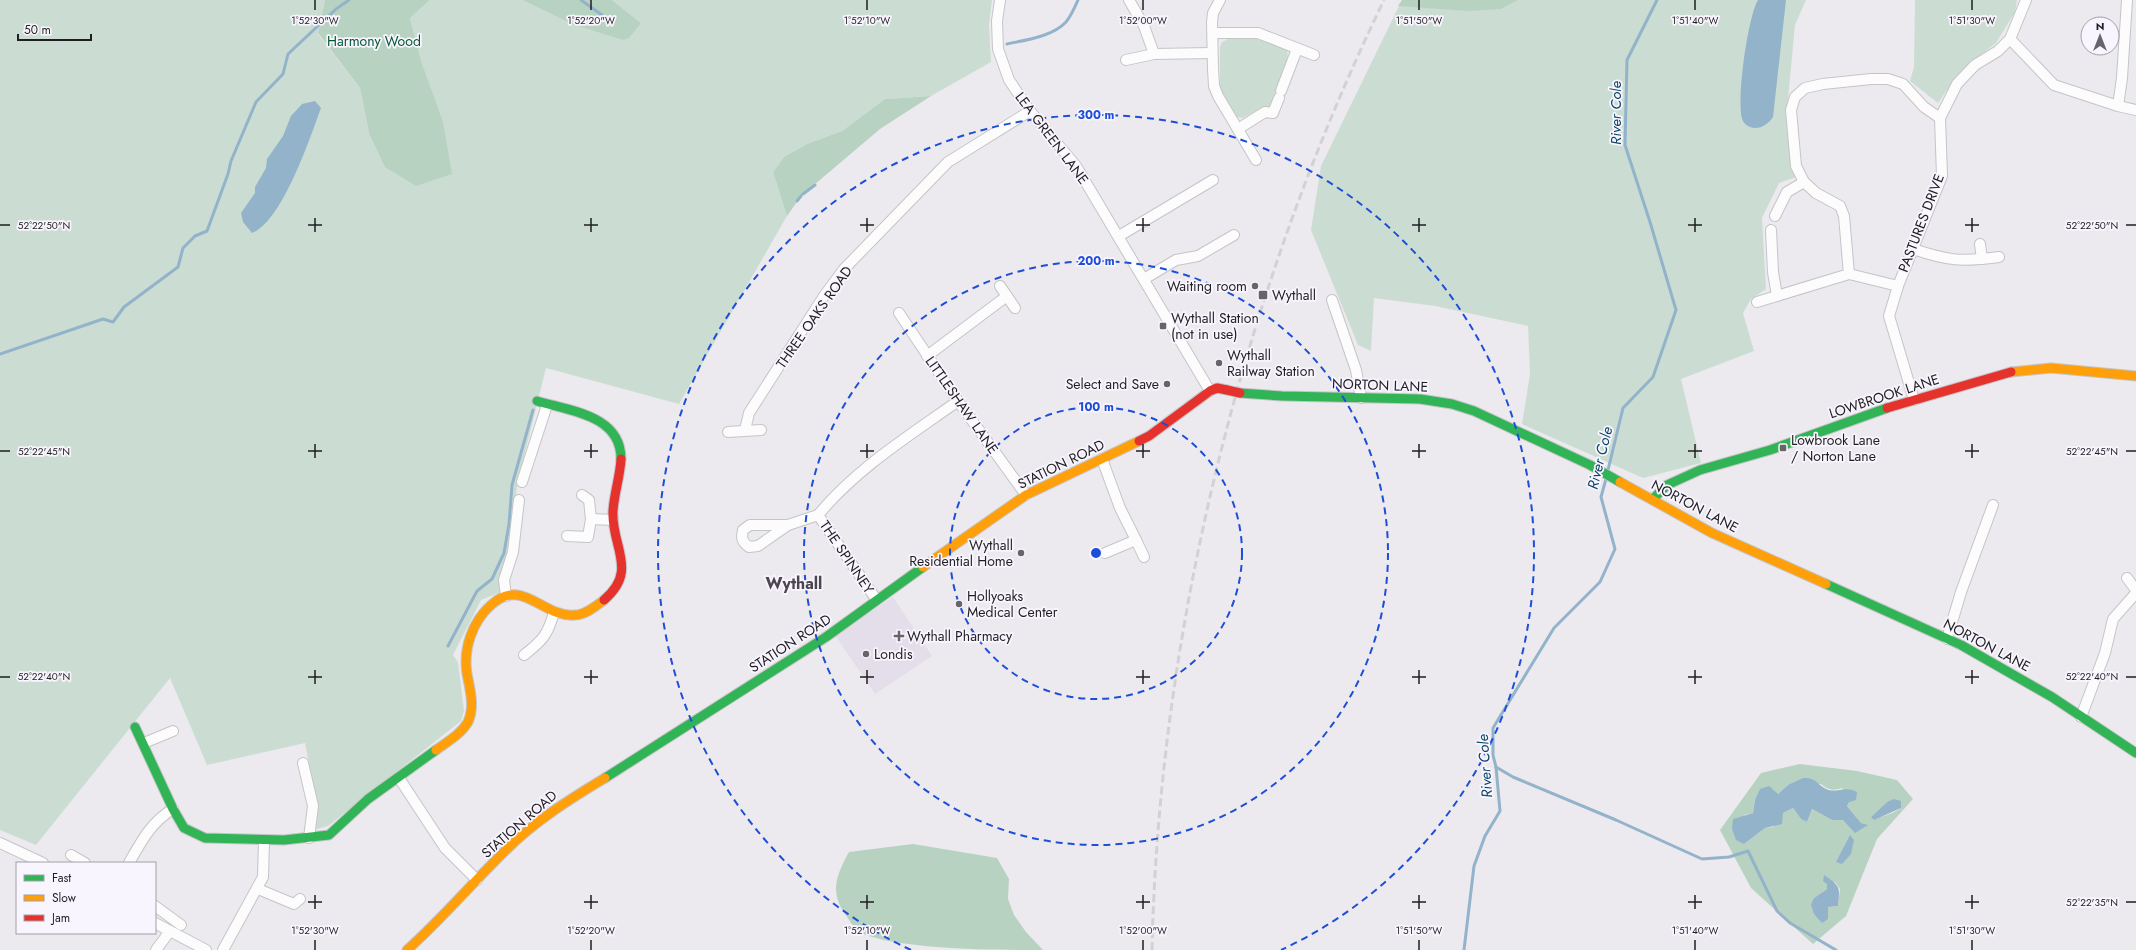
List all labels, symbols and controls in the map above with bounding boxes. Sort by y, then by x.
text: 1°52'30"W [291,13,339,28]
text: 1°52'20"W [567,13,615,28]
text: 1°52'10"W [844,13,890,28]
text: 1°52'00"W [1119,13,1167,28]
text: 1°51'50"W [1396,13,1442,28]
text: 1°51'40"W [1672,13,1718,28]
text: 1°51'30"W [1949,13,1995,28]
scale bar [18,16,91,42]
north arrow [2080,16,2120,56]
text: N [2096,18,2104,34]
text: 50 m [24,21,51,39]
park label: Harmony Wood [327,31,421,51]
water label: River Cole [1605,81,1627,145]
street label: LEA GREEN LANE [1011,88,1093,188]
text: 300 m [1078,106,1115,124]
street label: PASTURES DRIVE [1893,171,1949,275]
text: 52°22'50"N [18,218,70,233]
text: 52°22'50"N [2066,218,2118,233]
text: 200 m [1077,252,1115,270]
street label: THREE OAKS ROAD [771,262,857,372]
place label: Waiting room [1167,276,1247,296]
marker: Waiting room [1250,281,1260,291]
place label: Wythall [1272,285,1316,305]
marker: Wythall [1257,289,1269,301]
place label: Wythall Station (not in use) [1171,308,1259,344]
marker: Wythall Station (not in use) [1158,321,1168,331]
place label: Wythall Railway Station [1227,345,1315,381]
street label: LITTLESHAW LANE [921,352,1003,458]
marker: Wythall Railway Station [1214,358,1224,368]
street label: LOWBROOK LANE [1826,369,1942,423]
street label: NORTON LANE [1332,373,1428,397]
place label: Select and Save [1066,374,1159,394]
marker: Select and Save [1162,379,1172,389]
text: 100 m [1078,398,1114,416]
water label: River Cole [1582,424,1619,492]
place label: Lowbrook Lane / Norton Lane [1791,430,1880,466]
street label: STATION ROAD [1014,434,1108,494]
marker: Lowbrook Lane / Norton Lane [1778,443,1788,453]
text: 52°22'45"N [18,444,70,459]
text: 52°22'45"N [2066,444,2118,459]
street label: NORTON LANE [1648,475,1742,537]
street label: THE SPINNEY [815,516,879,598]
place label: Wythall Residential Home [909,535,1013,571]
centre of rings [1089,546,1103,560]
marker: Wythall Residential Home [1016,548,1026,558]
district label: Wythall [766,572,822,595]
place label: Hollyoaks Medical Center [967,586,1058,622]
marker: Hollyoaks Medical Center [954,599,964,609]
street label: STATION ROAD [745,609,835,677]
street label: NORTON LANE [1940,614,2034,676]
place label: Wythall Pharmacy [907,626,1013,646]
marker: Wythall Pharmacy [894,631,904,641]
place label: Londis [874,644,913,664]
marker: Londis [861,649,871,659]
text: 52°22'40"N [18,669,70,684]
text: 52°22'40"N [2066,669,2118,684]
water label: River Cole [1472,733,1498,799]
street label: STATION ROAD [477,786,561,862]
legend [16,862,156,934]
text: Fast [52,869,71,887]
text: Slow [52,889,77,907]
text: 52°22'35"N [2066,895,2118,910]
text: Jam [50,909,70,927]
text: 1°52'30"W [291,923,339,938]
text: 1°52'20"W [567,923,615,938]
text: 1°52'10"W [844,923,890,938]
text: 1°52'00"W [1119,923,1167,938]
text: 1°51'50"W [1396,923,1442,938]
text: 1°51'40"W [1672,923,1718,938]
text: 1°51'30"W [1949,923,1995,938]

